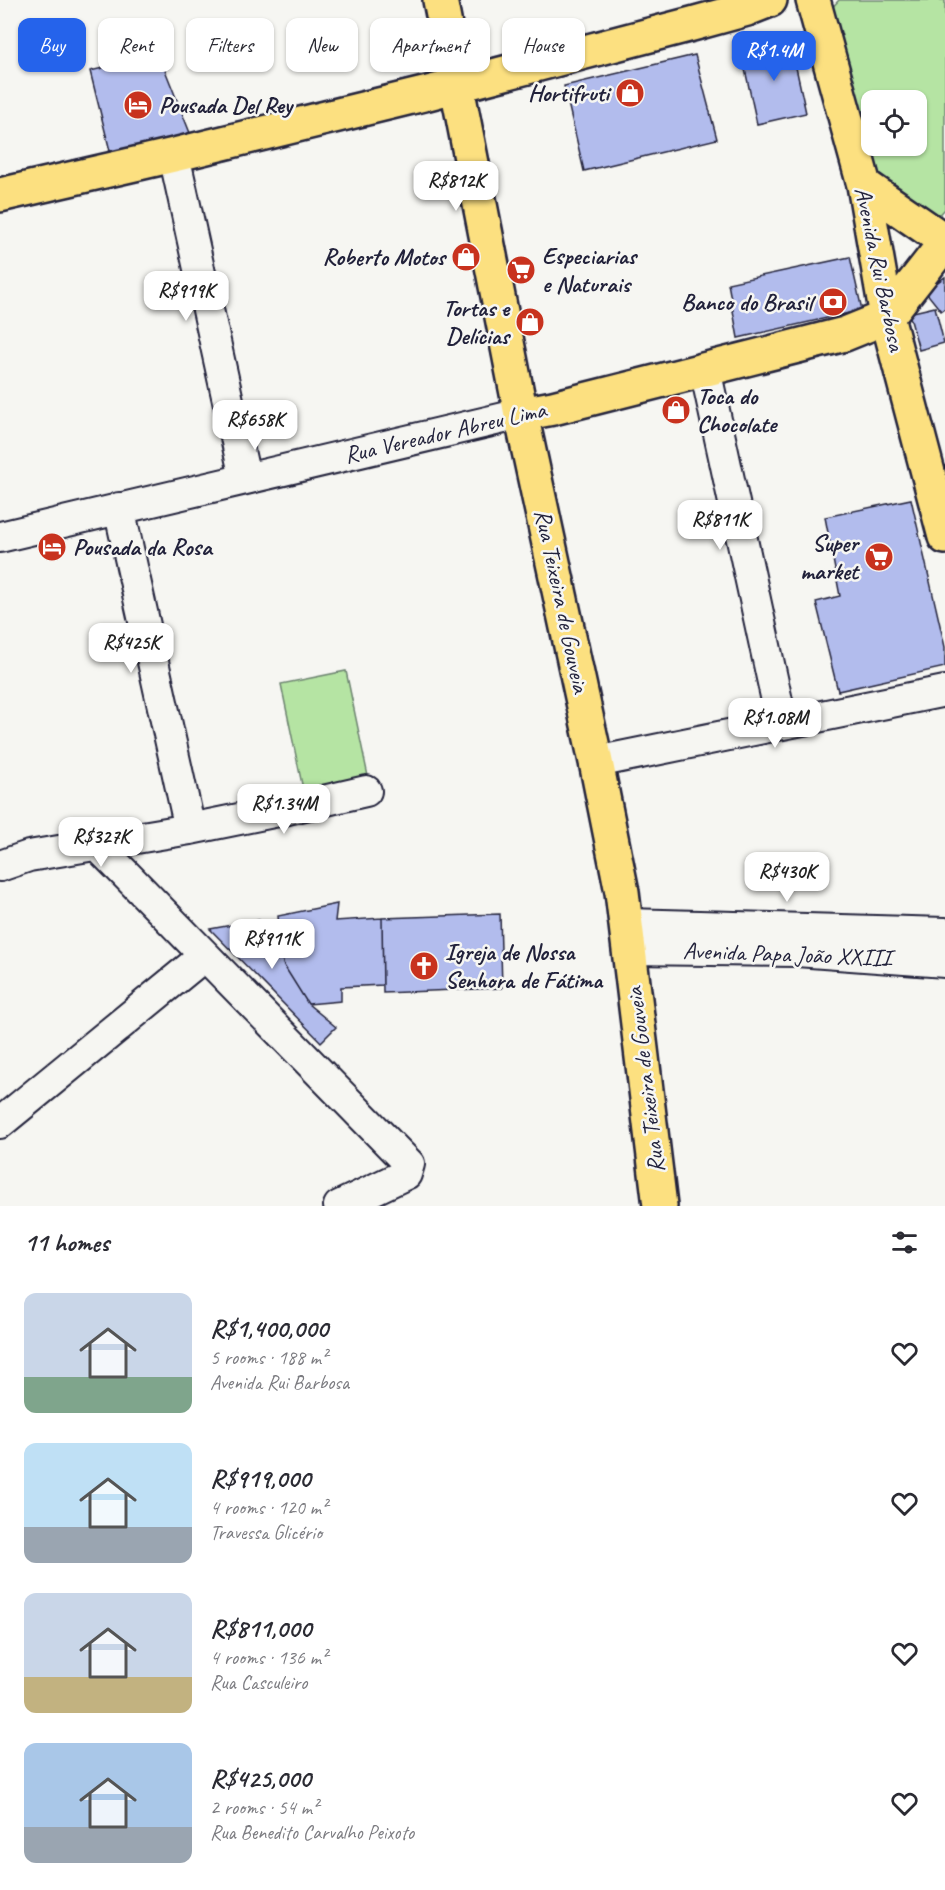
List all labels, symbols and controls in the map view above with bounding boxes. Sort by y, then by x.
chip: Buy [18,18,86,72]
chip: Rent [98,18,174,72]
chip: Filters [186,18,274,72]
chip: New [286,18,358,72]
chip: Apartment [370,18,490,72]
chip: House [502,18,585,72]
pin: R$1.4M [725,31,823,82]
text: R$1.4M [746,38,802,63]
shop icon: Hortifruti [614,77,646,109]
place label: Hortifruti [528,78,612,108]
hotel icon: Pousada Del Rey [122,89,154,121]
place label: Pousada Del Rey [159,90,295,120]
map controls [861,90,927,156]
button: locate [861,90,927,156]
pin: R$812K [407,161,505,212]
text: R$812K [427,168,485,193]
street label: Avenida Rui Barbosa [848,184,912,355]
shop icon: Roberto Motos [450,241,482,273]
place label: Especiarias e Naturais [542,241,639,299]
place label: Roberto Motos [323,242,448,272]
supermarket icon: Especiarias e Naturais [505,254,537,286]
pin: R$919K [137,271,235,322]
text: R$919K [158,278,214,303]
bank icon: Banco do Brasil [817,286,849,318]
place label: Banco do Brasil [681,287,817,317]
place label: Tortas e Delícias [443,293,512,351]
shop icon: Tortas e Delícias [514,306,546,338]
place label: Toca do Chocolate [697,381,778,439]
street label: Rua Vereador Abreu Lima [341,394,550,470]
shop icon: Toca do Chocolate [660,394,692,426]
pin: R$658K [206,400,304,451]
text: R$658K [226,407,284,432]
pin: R$811K [671,500,769,551]
street label: Rua Teixeira de Gouveia [528,507,596,697]
text: R$811K [691,507,749,532]
place label: Super market [800,528,861,586]
hotel icon: Pousada da Rosa [36,531,68,563]
place label: Pousada da Rosa [73,532,214,562]
supermarket icon: Super market [863,541,895,573]
pin: R$425K [82,623,180,674]
text: R$425K [103,630,159,655]
pin: R$1.08M [720,698,830,749]
text: R$1.08M [742,705,808,730]
pin: R$1.34M [229,784,339,835]
text: R$1.34M [251,791,317,816]
pin: R$327K [52,817,150,868]
text: R$327K [73,824,129,849]
pin: R$430K [738,852,836,903]
text: R$430K [758,859,816,884]
pin: R$911K [223,919,321,970]
text: R$911K [244,926,300,951]
street label: Avenida Papa João XXIII [682,935,896,973]
place label: Igreja de Nossa Senhora de Fátima [445,937,604,995]
church icon: Igreja de Nossa Senhora de Fátima [408,950,440,982]
street label: Rua Teixeira de Gouveia [619,984,671,1175]
text: 11 homes [24,1226,109,1259]
icon: filters [888,1226,921,1259]
text: R$1,400,000 [210,1312,328,1345]
icon: home [72,1317,144,1389]
icon: heart [888,1337,921,1370]
text: 5 rooms · 188 m² [210,1345,327,1370]
text: Avenida Rui Barbosa [210,1370,349,1395]
text: R$919,000 [210,1462,311,1495]
icon: home [72,1467,144,1539]
icon: heart [888,1487,921,1520]
text: 4 rooms · 120 m² [210,1495,327,1520]
text: Travessa Glicério [210,1520,322,1545]
text: R$811,000 [210,1612,311,1645]
icon: home [72,1617,144,1689]
icon: heart [888,1637,921,1670]
text: 4 rooms · 136 m² [210,1645,327,1670]
text: Rua Casculeiro [210,1670,307,1695]
text: R$425,000 [210,1762,311,1795]
icon: home [72,1767,144,1839]
icon: heart [888,1787,921,1820]
text: 2 rooms · 54 m² [210,1795,318,1820]
text: Rua Benedito Carvalho Peixoto [210,1820,414,1845]

